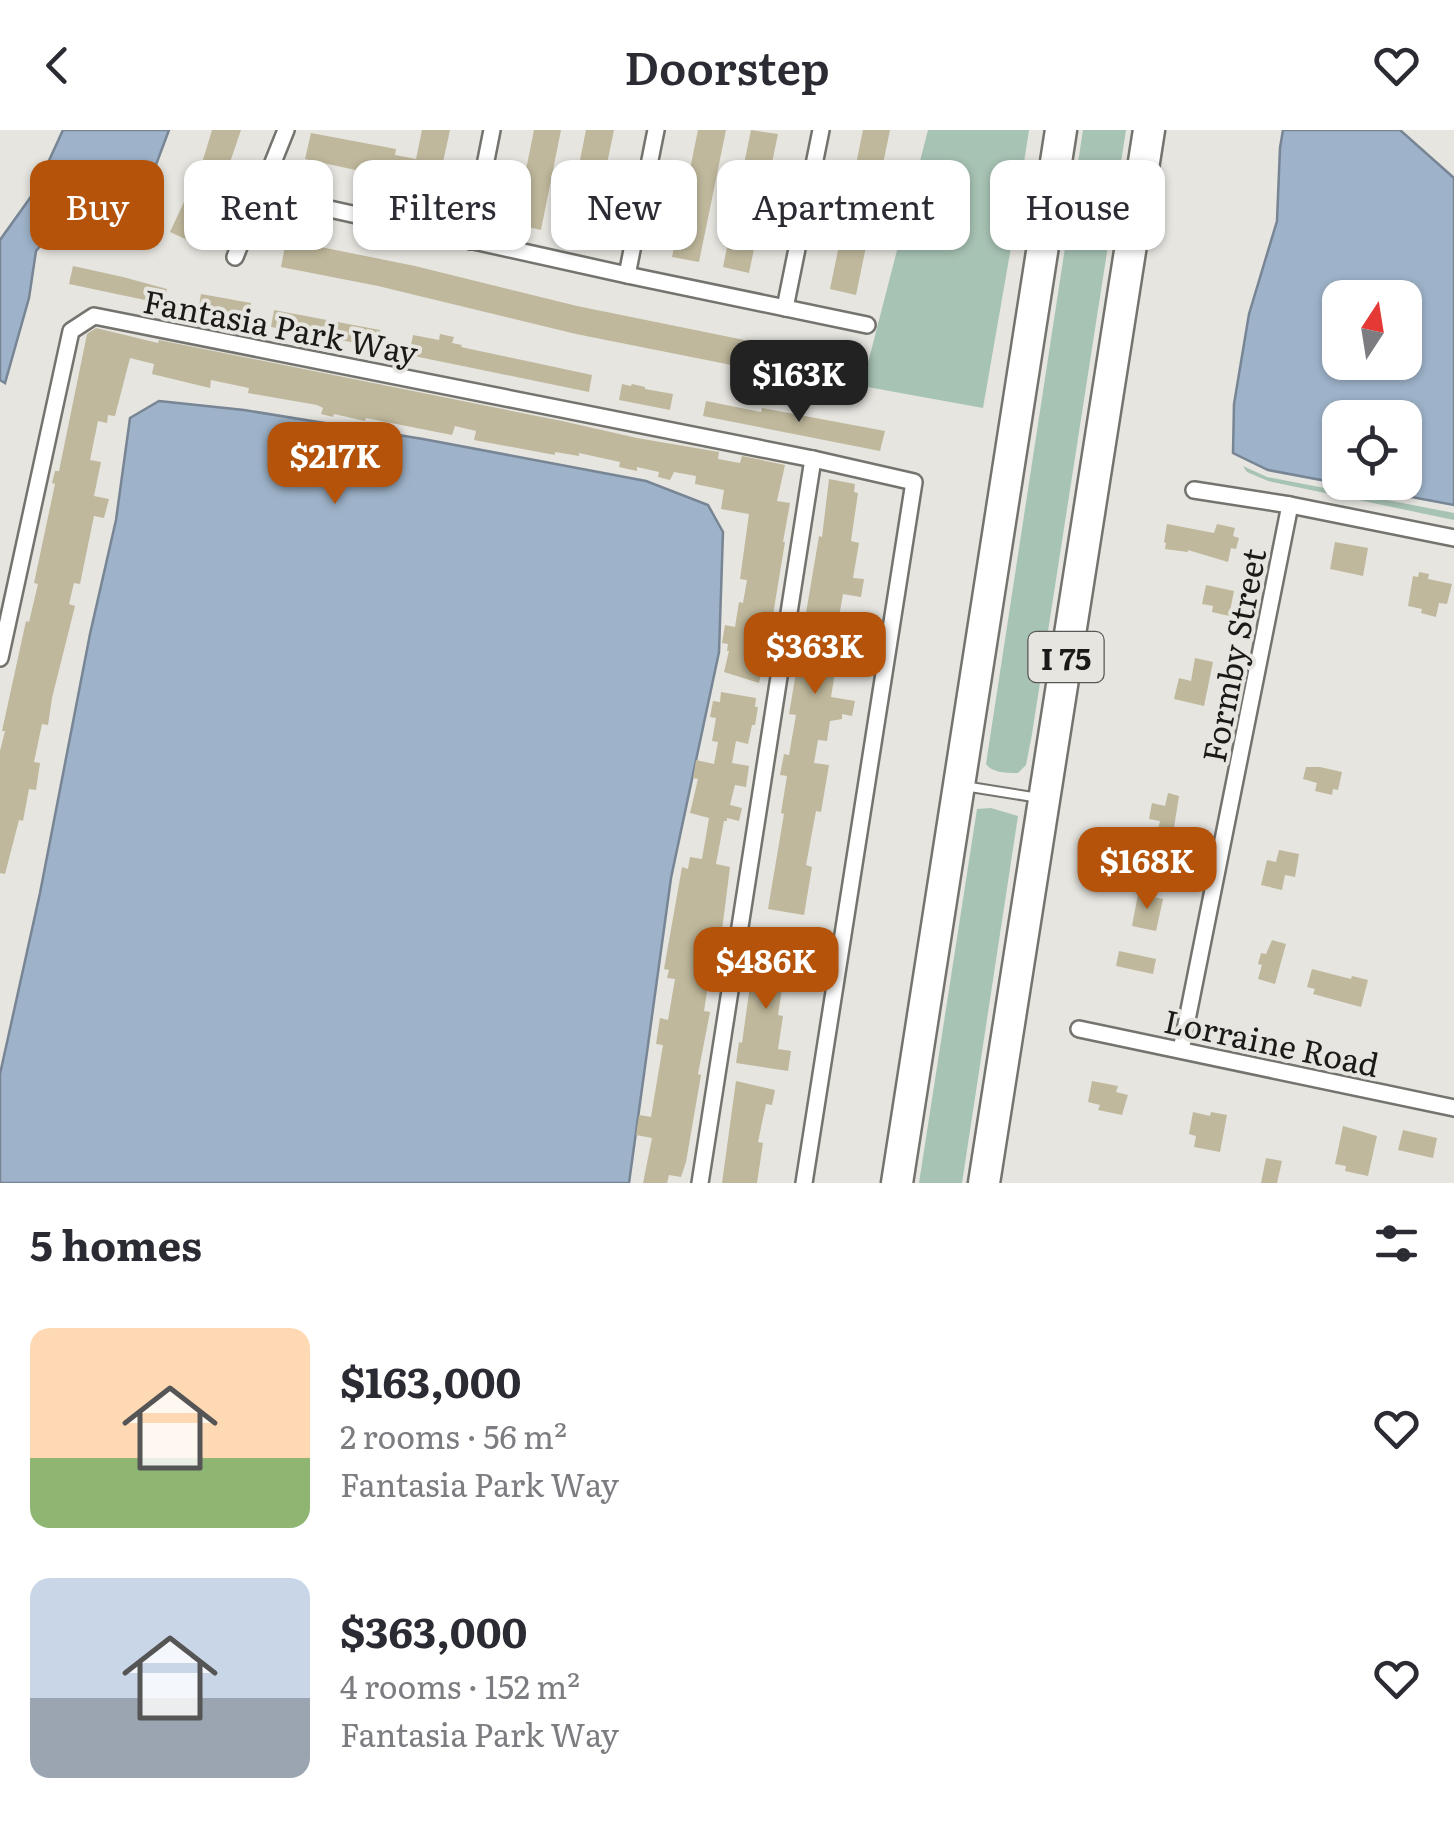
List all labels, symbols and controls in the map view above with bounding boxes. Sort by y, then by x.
text: Doorstep [624,32,830,99]
icon: back [30,38,85,93]
icon: heart [1369,38,1424,93]
chip: Buy [30,160,164,250]
chip: Rent [184,160,333,250]
chip: Filters [353,160,531,250]
chip: New [551,160,697,250]
chip: Apartment [717,160,970,250]
chip: House [990,160,1165,250]
street label: Fantasia Park Way [140,275,423,375]
north arrow [1322,280,1422,380]
map controls [1322,280,1422,500]
pin: $163K [729,340,869,425]
text: $163K [752,348,846,396]
button: locate [1322,400,1422,500]
pin: $217K [265,422,405,507]
text: $217K [290,430,380,478]
street label: Formby Street [1188,544,1276,766]
pin: $363K [745,612,885,697]
text: $363K [766,620,864,668]
road number: I 75 [1028,632,1104,682]
pin: $168K [1077,827,1217,912]
text: $168K [1100,835,1194,883]
pin: $486K [696,927,836,1012]
text: $486K [716,935,816,983]
street label: Lorraine Road [1160,995,1384,1087]
text: 5 homes [30,1212,202,1274]
icon: filters [1369,1216,1424,1271]
text: $163,000 [340,1349,521,1411]
icon: home [110,1368,230,1488]
icon: heart [1369,1401,1424,1456]
text: 2 rooms · 56 m² [340,1411,567,1459]
text: Fantasia Park Way [340,1459,619,1507]
text: $363,000 [340,1599,528,1661]
icon: home [110,1618,230,1738]
icon: heart [1369,1651,1424,1706]
text: 4 rooms · 152 m² [340,1661,580,1709]
text: Fantasia Park Way [340,1709,619,1757]

